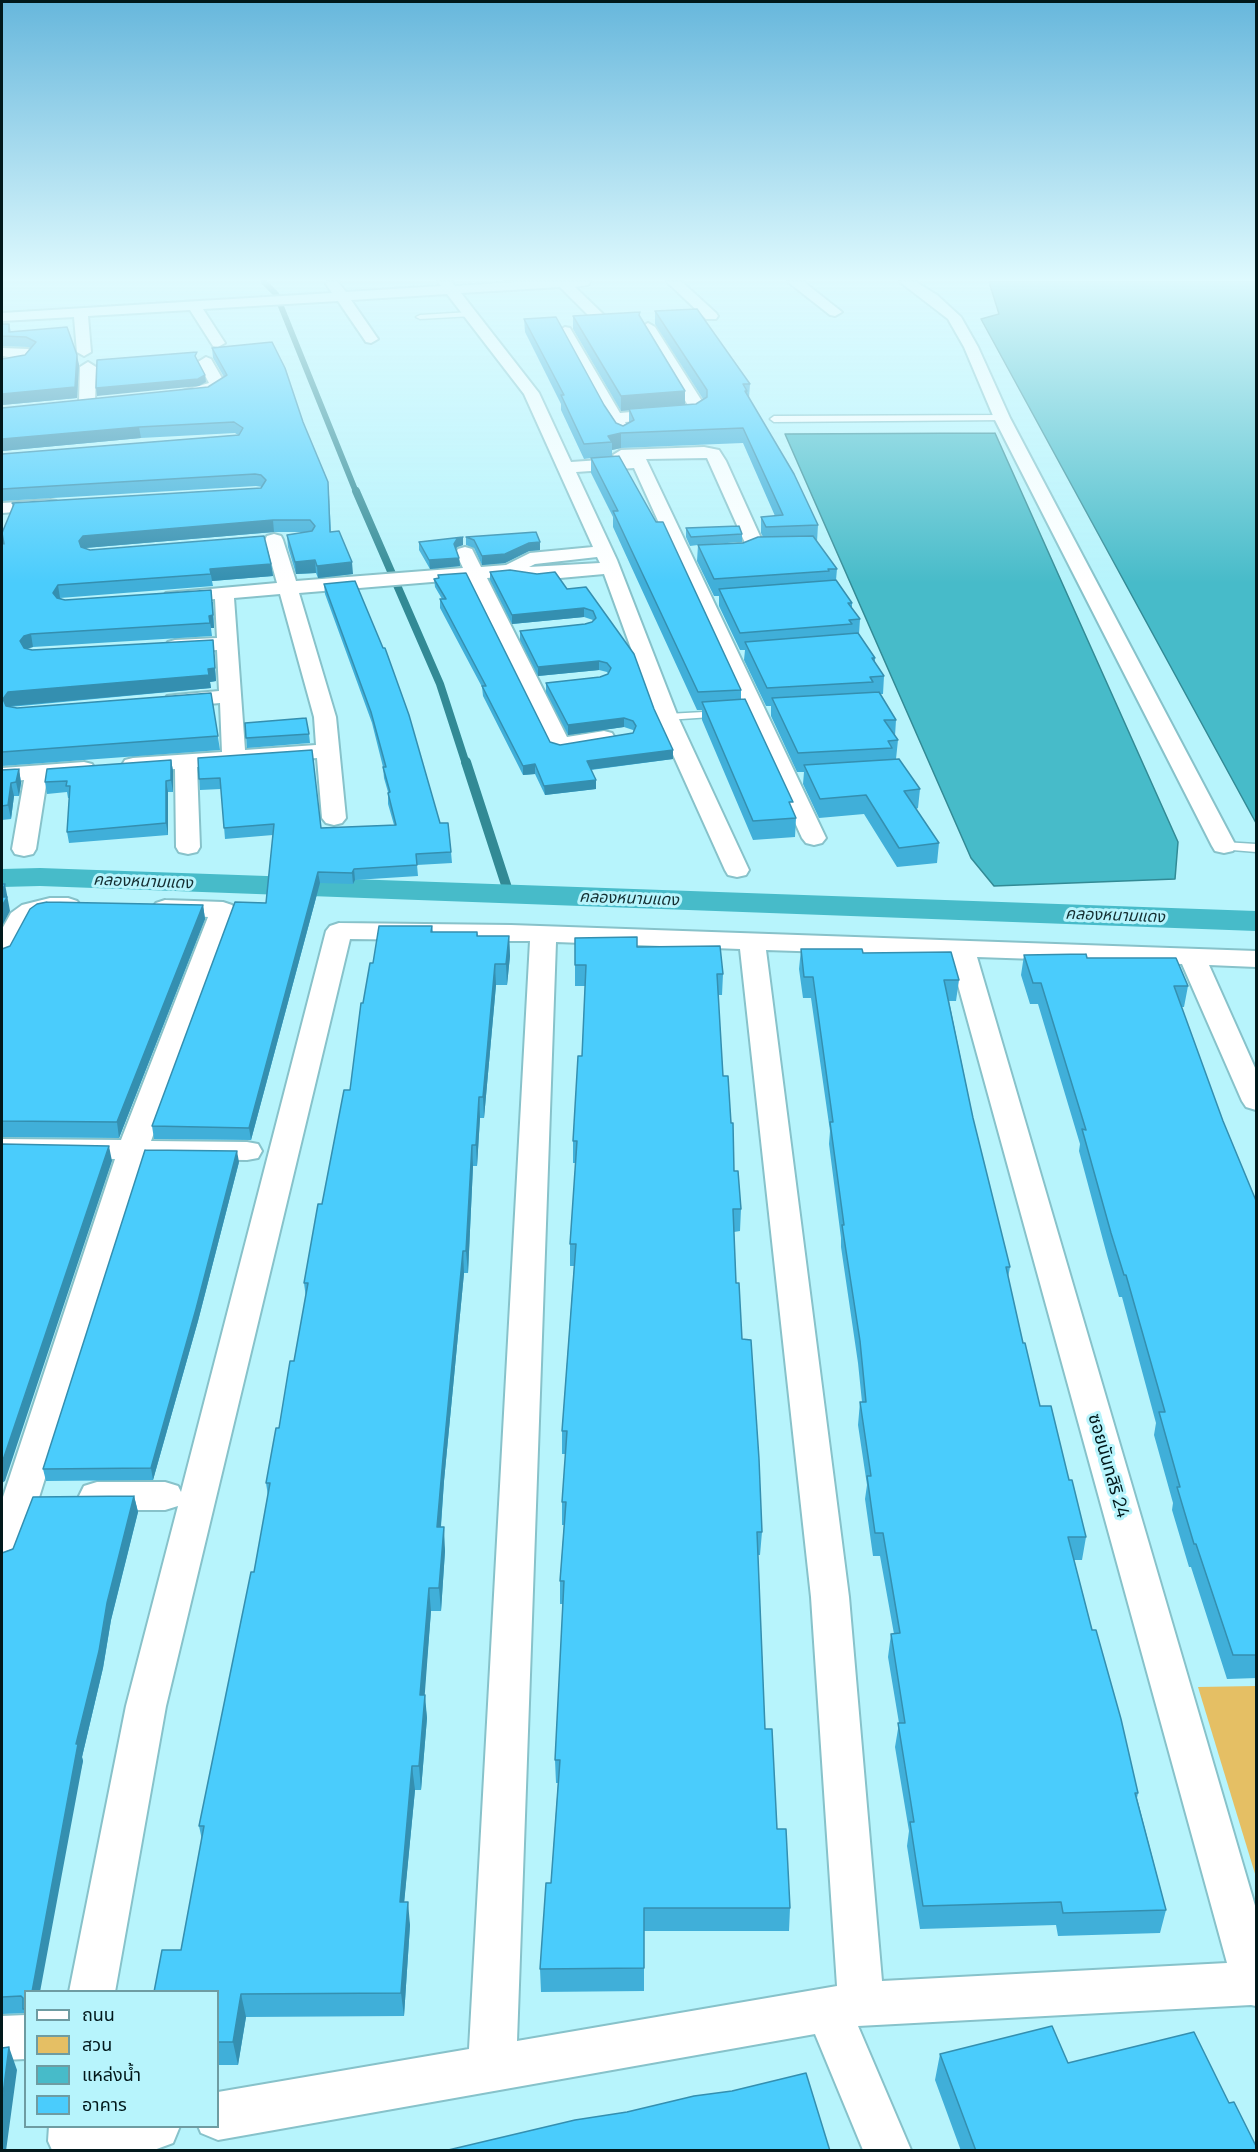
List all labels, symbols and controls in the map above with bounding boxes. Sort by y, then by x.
water label: คลองหนามแดง [93,871,193,893]
water label: คลองหนามแดง [579,888,679,910]
water label: คลองหนามแดง [1065,905,1165,927]
street label: ซอยนันทสิริ 24 [1083,1411,1133,1521]
legend [24,1990,219,2128]
text: ถนน [82,2002,115,2026]
text: สวน [82,2032,112,2056]
text: แหล่งน้ำ [82,2062,141,2086]
text: อาคาร [82,2092,127,2116]

